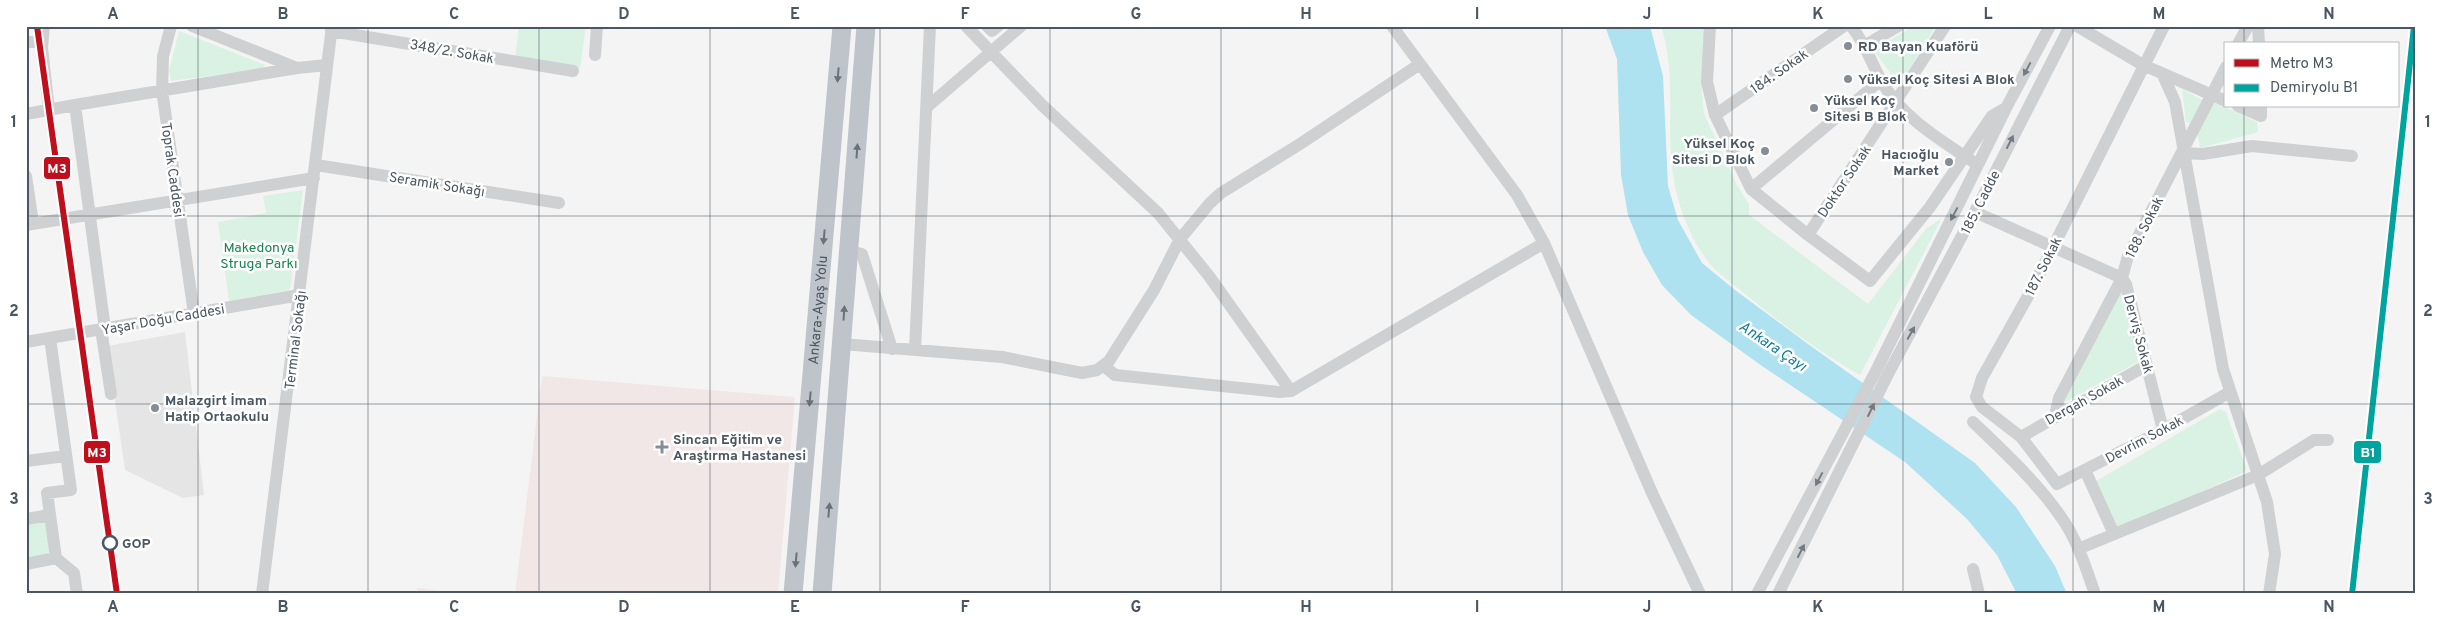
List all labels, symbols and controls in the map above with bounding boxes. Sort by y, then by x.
text: A [107,5,119,25]
text: B [277,5,289,25]
text: C [449,5,459,25]
text: D [618,5,630,25]
text: E [790,5,800,25]
text: F [960,5,970,25]
text: G [1131,5,1141,25]
text: H [1300,5,1312,25]
text: I [1475,5,1479,25]
text: J [1643,5,1651,25]
text: K [1812,5,1824,25]
text: L [1983,5,1993,25]
text: M [2153,5,2165,25]
text: N [2323,5,2335,25]
street label: 348/2. Sokak [408,37,495,68]
place label: RD Bayan Kuaförü [1858,39,1978,56]
marker: RD Bayan Kuaförü [1842,40,1854,52]
legend [2224,42,2400,108]
street label: 184. Sokak [1748,46,1812,98]
text: Metro M3 [2270,55,2334,74]
one-way arrow [2023,62,2031,76]
one-way arrow [834,67,842,83]
place label: Yüksel Koç Sitesi A Blok [1858,72,2015,89]
marker: Yüksel Koç Sitesi A Blok [1842,73,1854,85]
text: Demiryolu B1 [2270,79,2358,98]
place label: Yüksel Koç Sitesi B Blok [1824,93,1907,126]
marker: Yüksel Koç Sitesi B Blok [1808,102,1820,114]
text: 1 [11,113,17,133]
text: 1 [2425,113,2431,133]
street label: Toprak Caddesi [156,122,187,219]
one-way arrow [2006,135,2014,149]
place label: Yüksel Koç Sitesi D Blok [1672,136,1755,169]
street label: Doktor Sokak [1815,142,1876,221]
one-way arrow [853,143,861,159]
marker: Yüksel Koç Sitesi D Blok [1759,145,1771,157]
place label: Hacıoğlu Market [1881,147,1939,180]
line badge: M3 [43,156,71,180]
marker: Hacıoğlu Market [1943,156,1955,168]
text: M3 [47,161,67,178]
street label: 185. Cadde [1958,168,2005,237]
street label: Seramik Sokağı [388,170,486,201]
street label: 188. Sokak [2123,194,2168,261]
one-way arrow [1950,207,1958,221]
one-way arrow [820,229,828,245]
street label: 187. Sokak [2022,234,2066,299]
park label: Makedonya Struga Parkı [220,240,298,273]
street label: Ankara-Ayaş Yolu [806,255,832,366]
street label: Terminal Sokağı [282,290,311,391]
street label: Derviş Sokak [2119,293,2156,376]
street label: Yaşar Doğu Caddesi [100,301,226,340]
text: 2 [9,302,19,322]
text: 2 [2423,302,2433,322]
one-way arrow [840,305,848,321]
water label: Ankara Çayı [1735,318,1810,377]
one-way arrow [1907,326,1915,340]
street label: Dergah Sokak [2043,373,2127,430]
one-way arrow [806,391,814,407]
place label: Malazgirt İmam Hatip Ortaokulu [165,393,269,426]
marker: Malazgirt İmam Hatip Ortaokulu [149,402,161,414]
one-way arrow [1867,403,1875,417]
street label: Devrim Sokak [2103,413,2187,468]
place label: Sincan Eğitim ve Araştırma Hastanesi [673,432,806,465]
line badge: M3 [83,440,111,464]
marker: Sincan Eğitim ve Araştırma Hastanesi [655,440,669,454]
line badge: B1 [2353,440,2382,464]
text: M3 [87,445,107,462]
text: B1 [2360,445,2376,462]
one-way arrow [1814,472,1823,486]
text: 3 [9,490,19,510]
text: 3 [2423,490,2433,510]
one-way arrow [825,502,833,518]
marker: GOP [102,535,118,551]
place label: GOP [122,536,151,553]
one-way arrow [1797,543,1805,558]
one-way arrow [791,553,799,569]
text: A [107,598,119,618]
text: B [277,598,289,618]
text: C [449,598,459,618]
text: D [618,598,630,618]
text: E [790,598,800,618]
text: F [960,598,970,618]
text: G [1131,598,1141,618]
text: H [1300,598,1312,618]
text: I [1475,598,1479,618]
text: J [1643,598,1651,618]
text: K [1812,598,1824,618]
text: L [1983,598,1993,618]
text: M [2153,598,2165,618]
text: N [2323,598,2335,618]

